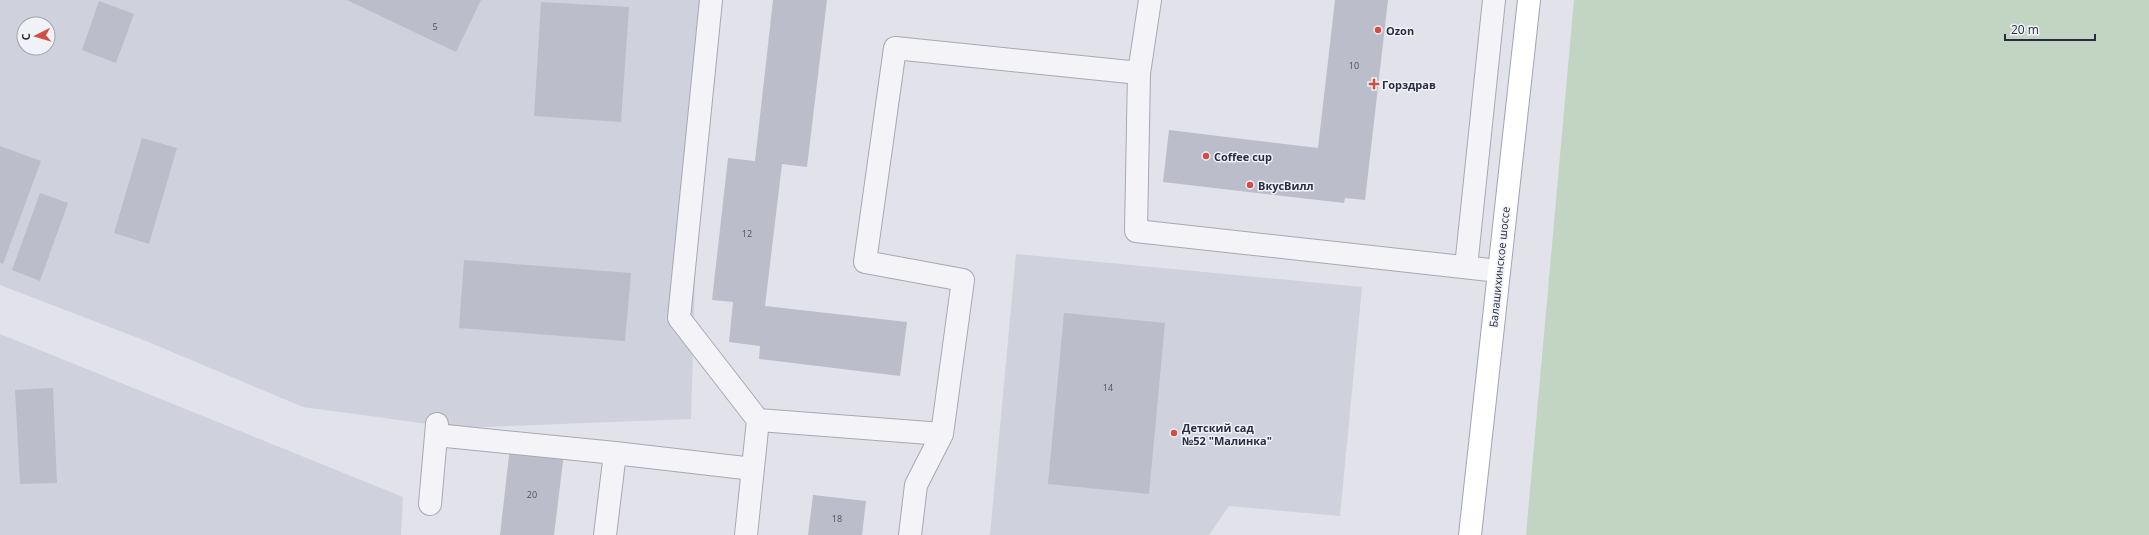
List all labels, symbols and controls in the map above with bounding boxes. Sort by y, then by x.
north arrow [16,16,56,56]
scale bar [2005,16,2095,42]
house number: 5 [432,20,438,33]
text: 20 m [2011,21,2039,38]
place label: Ozon [1386,23,1414,38]
marker: Ozon [1373,25,1383,35]
text: С [18,33,33,41]
house number: 10 [1349,59,1359,72]
place label: Горздрав [1382,77,1436,92]
marker: Горздрав [1369,79,1379,89]
place label: Coffee cup [1214,149,1272,164]
marker: Coffee cup [1201,151,1211,161]
place label: ВкусВилл [1258,178,1314,193]
marker: ВкусВилл [1245,180,1255,190]
street label: Балашихинское шоссе [1485,206,1513,328]
house number: 12 [742,227,752,240]
house number: 14 [1103,381,1113,394]
place label: Детский сад №52 "Малинка" [1182,420,1272,448]
marker: Детский сад №52 "Малинка" [1169,428,1179,438]
house number: 20 [527,488,537,501]
house number: 18 [832,512,842,525]

